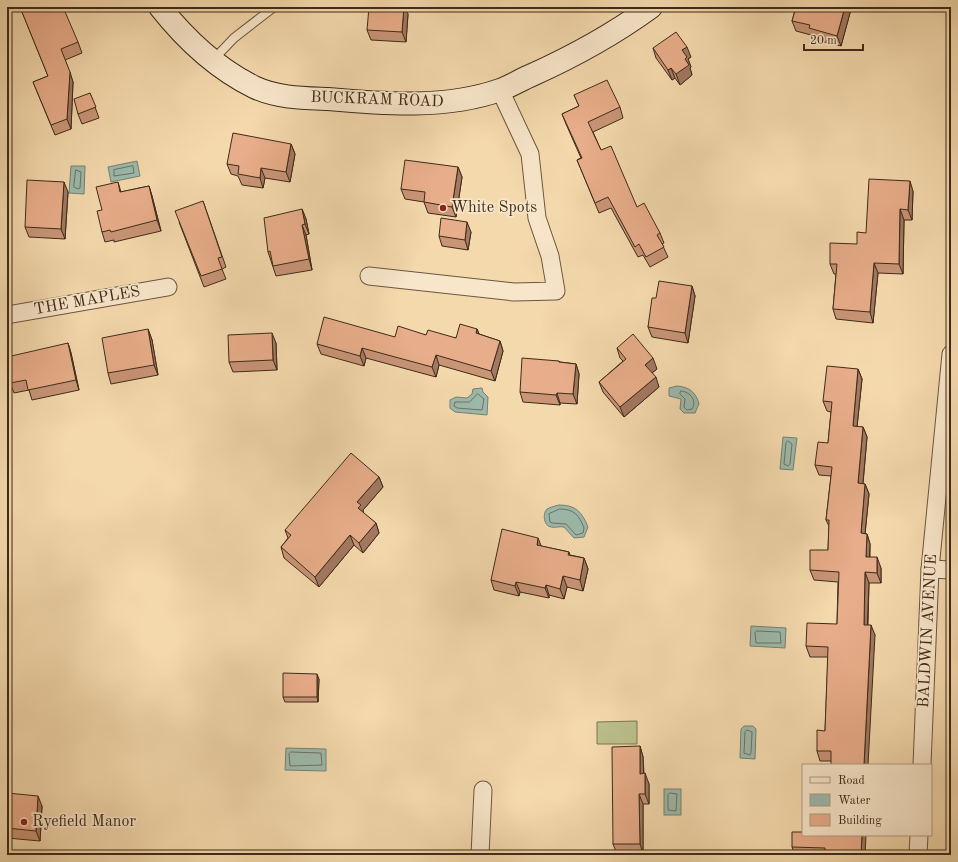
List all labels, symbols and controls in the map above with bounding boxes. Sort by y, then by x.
scale bar [804,26,863,52]
text: 20 m [810,35,837,47]
street label: BUCKRAM ROAD [310,90,444,110]
place label: White Spots [451,200,537,216]
marker: White Spots [438,203,448,213]
street label: THE MAPLES [33,284,142,318]
street label: BALDWIN AVENUE [916,554,940,708]
legend [802,764,932,836]
text: Road [838,775,865,787]
text: Water [838,795,871,807]
place label: Ryefield Manor [32,814,136,830]
text: Building [838,815,882,827]
marker: Ryefield Manor [19,817,29,827]

